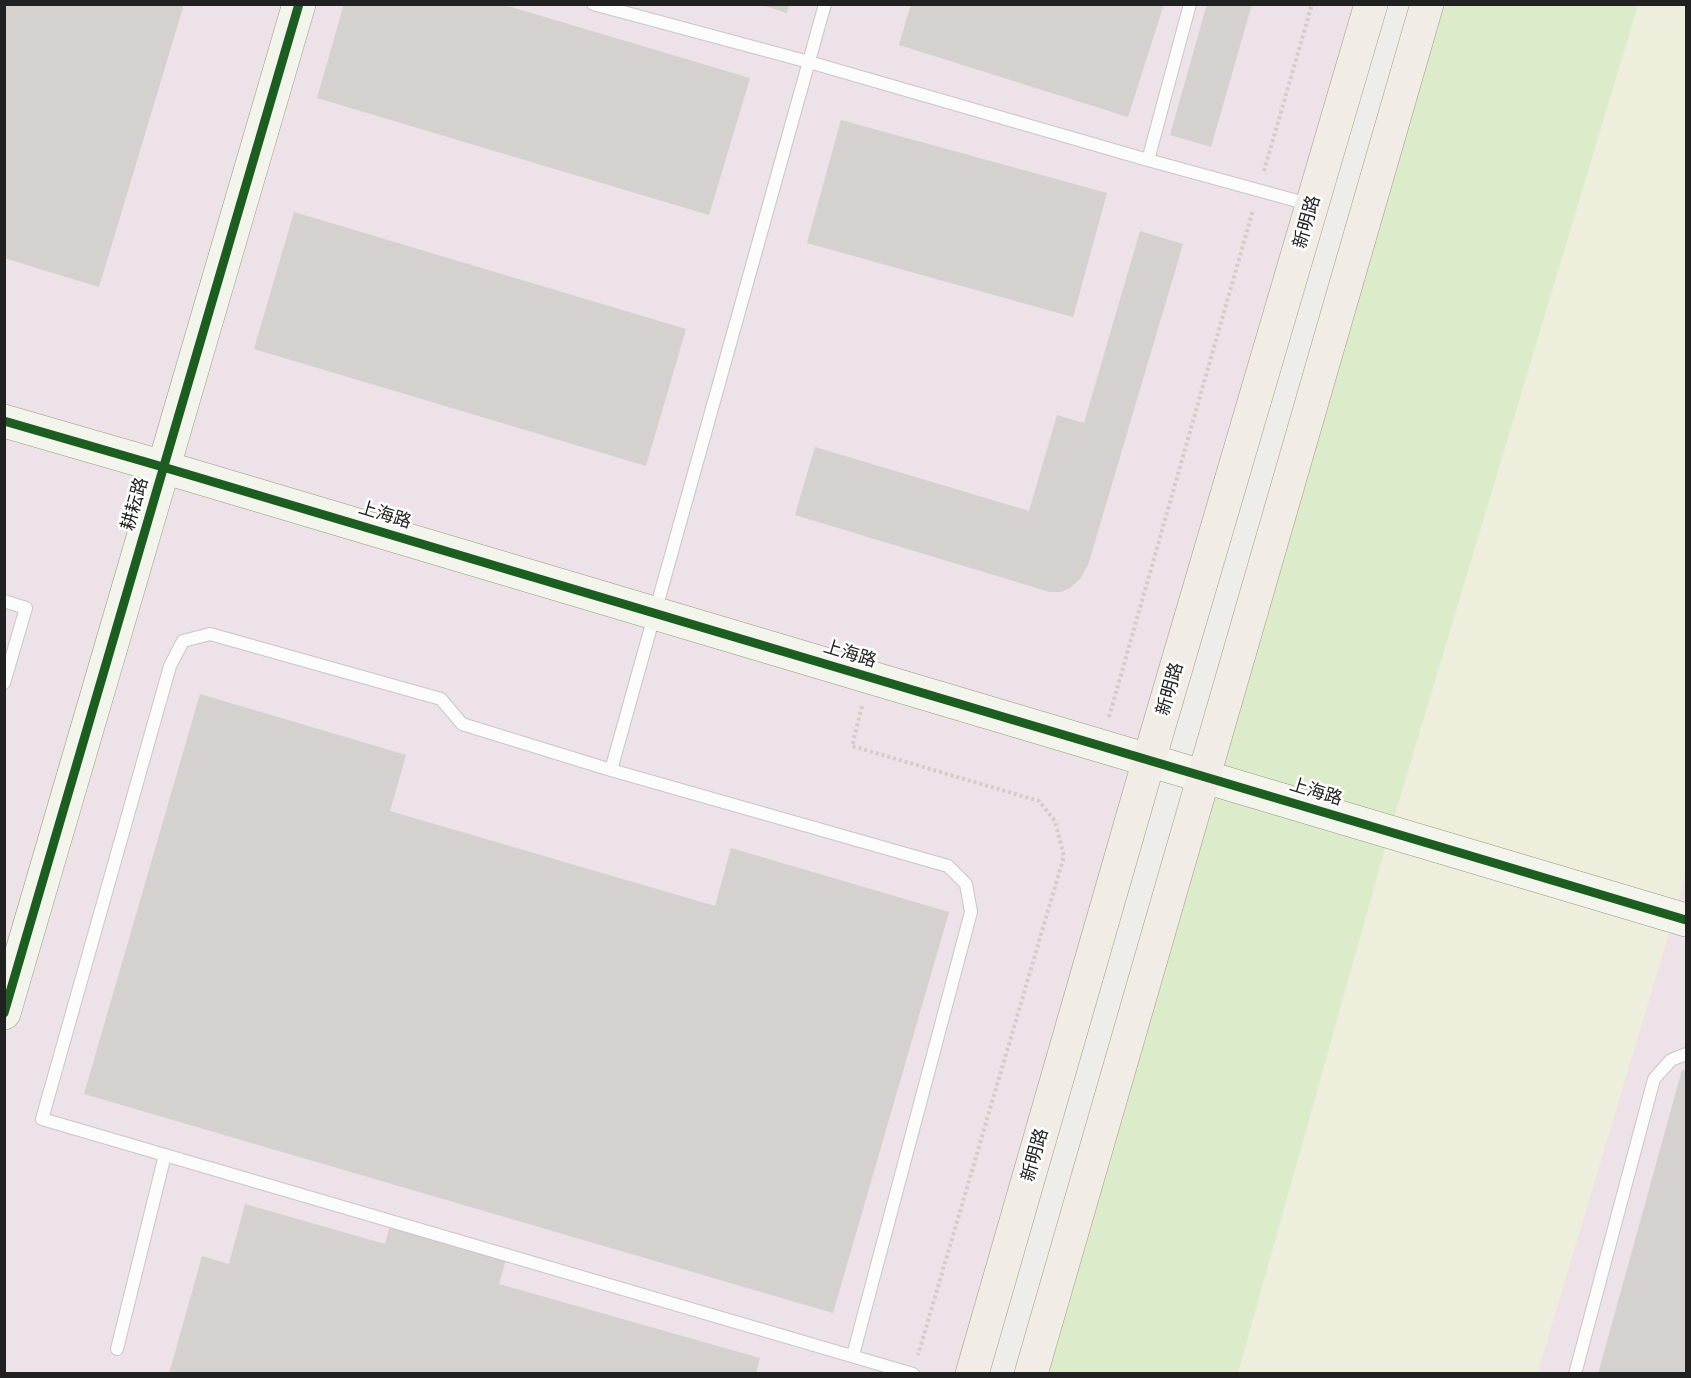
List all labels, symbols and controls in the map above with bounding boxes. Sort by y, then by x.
street label: 新明路 [1289,193,1325,251]
street label: 耕耘路 [117,475,153,533]
street label: 上海路 [356,497,414,533]
street label: 上海路 [821,636,879,672]
street label: 新明路 [1152,660,1188,718]
street label: 上海路 [1287,774,1345,810]
street label: 新明路 [1017,1126,1053,1184]

